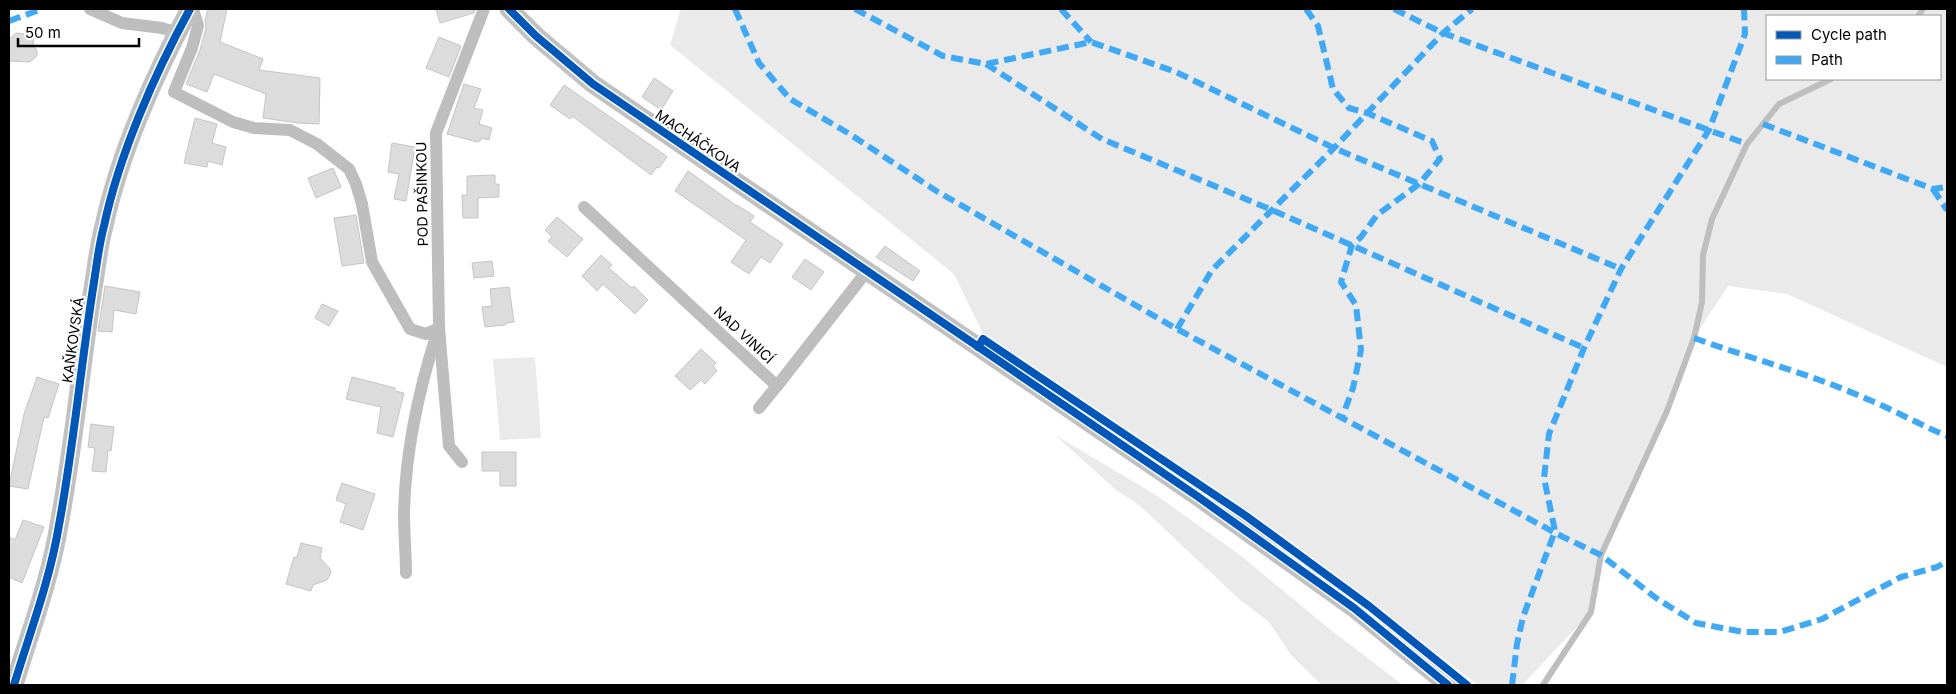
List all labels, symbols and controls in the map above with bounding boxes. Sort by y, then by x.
scale bar [18,15,139,47]
legend [1766,15,1941,80]
text: 50 m [25,23,61,42]
text: Cycle path [1811,25,1887,44]
text: Path [1811,50,1843,69]
street label: MACHÁČKOVA [652,106,745,176]
street label: POD PAŠINKOU [412,142,431,246]
street label: KAŇKOVSKÁ [58,296,87,384]
street label: NAD VINICÍ [711,303,778,367]

